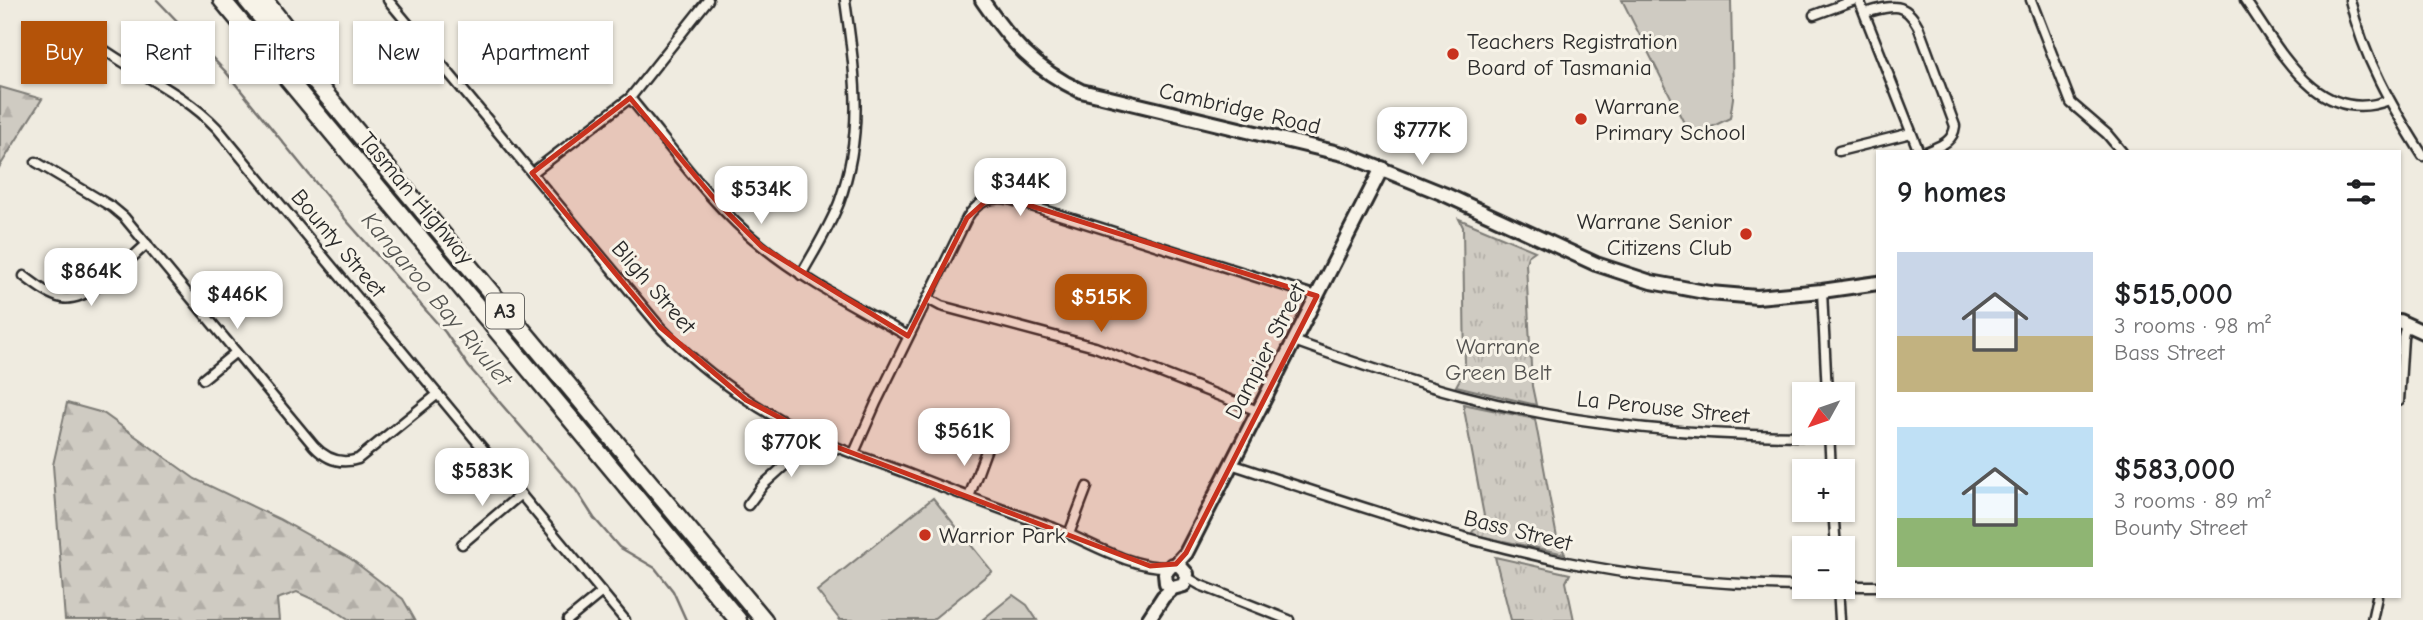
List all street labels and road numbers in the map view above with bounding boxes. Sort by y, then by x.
street label: Cambridge Road [1157,77,1323,140]
street label: Tasman Highway [353,127,480,271]
street label: Bounty Street [286,184,393,304]
street label: Bligh Street [606,235,702,340]
street label: Dampier Street [1220,278,1312,424]
road number: A3 [486,294,524,328]
street label: La Perouse Street [1575,385,1752,430]
street label: Bass Street [1461,504,1576,557]

